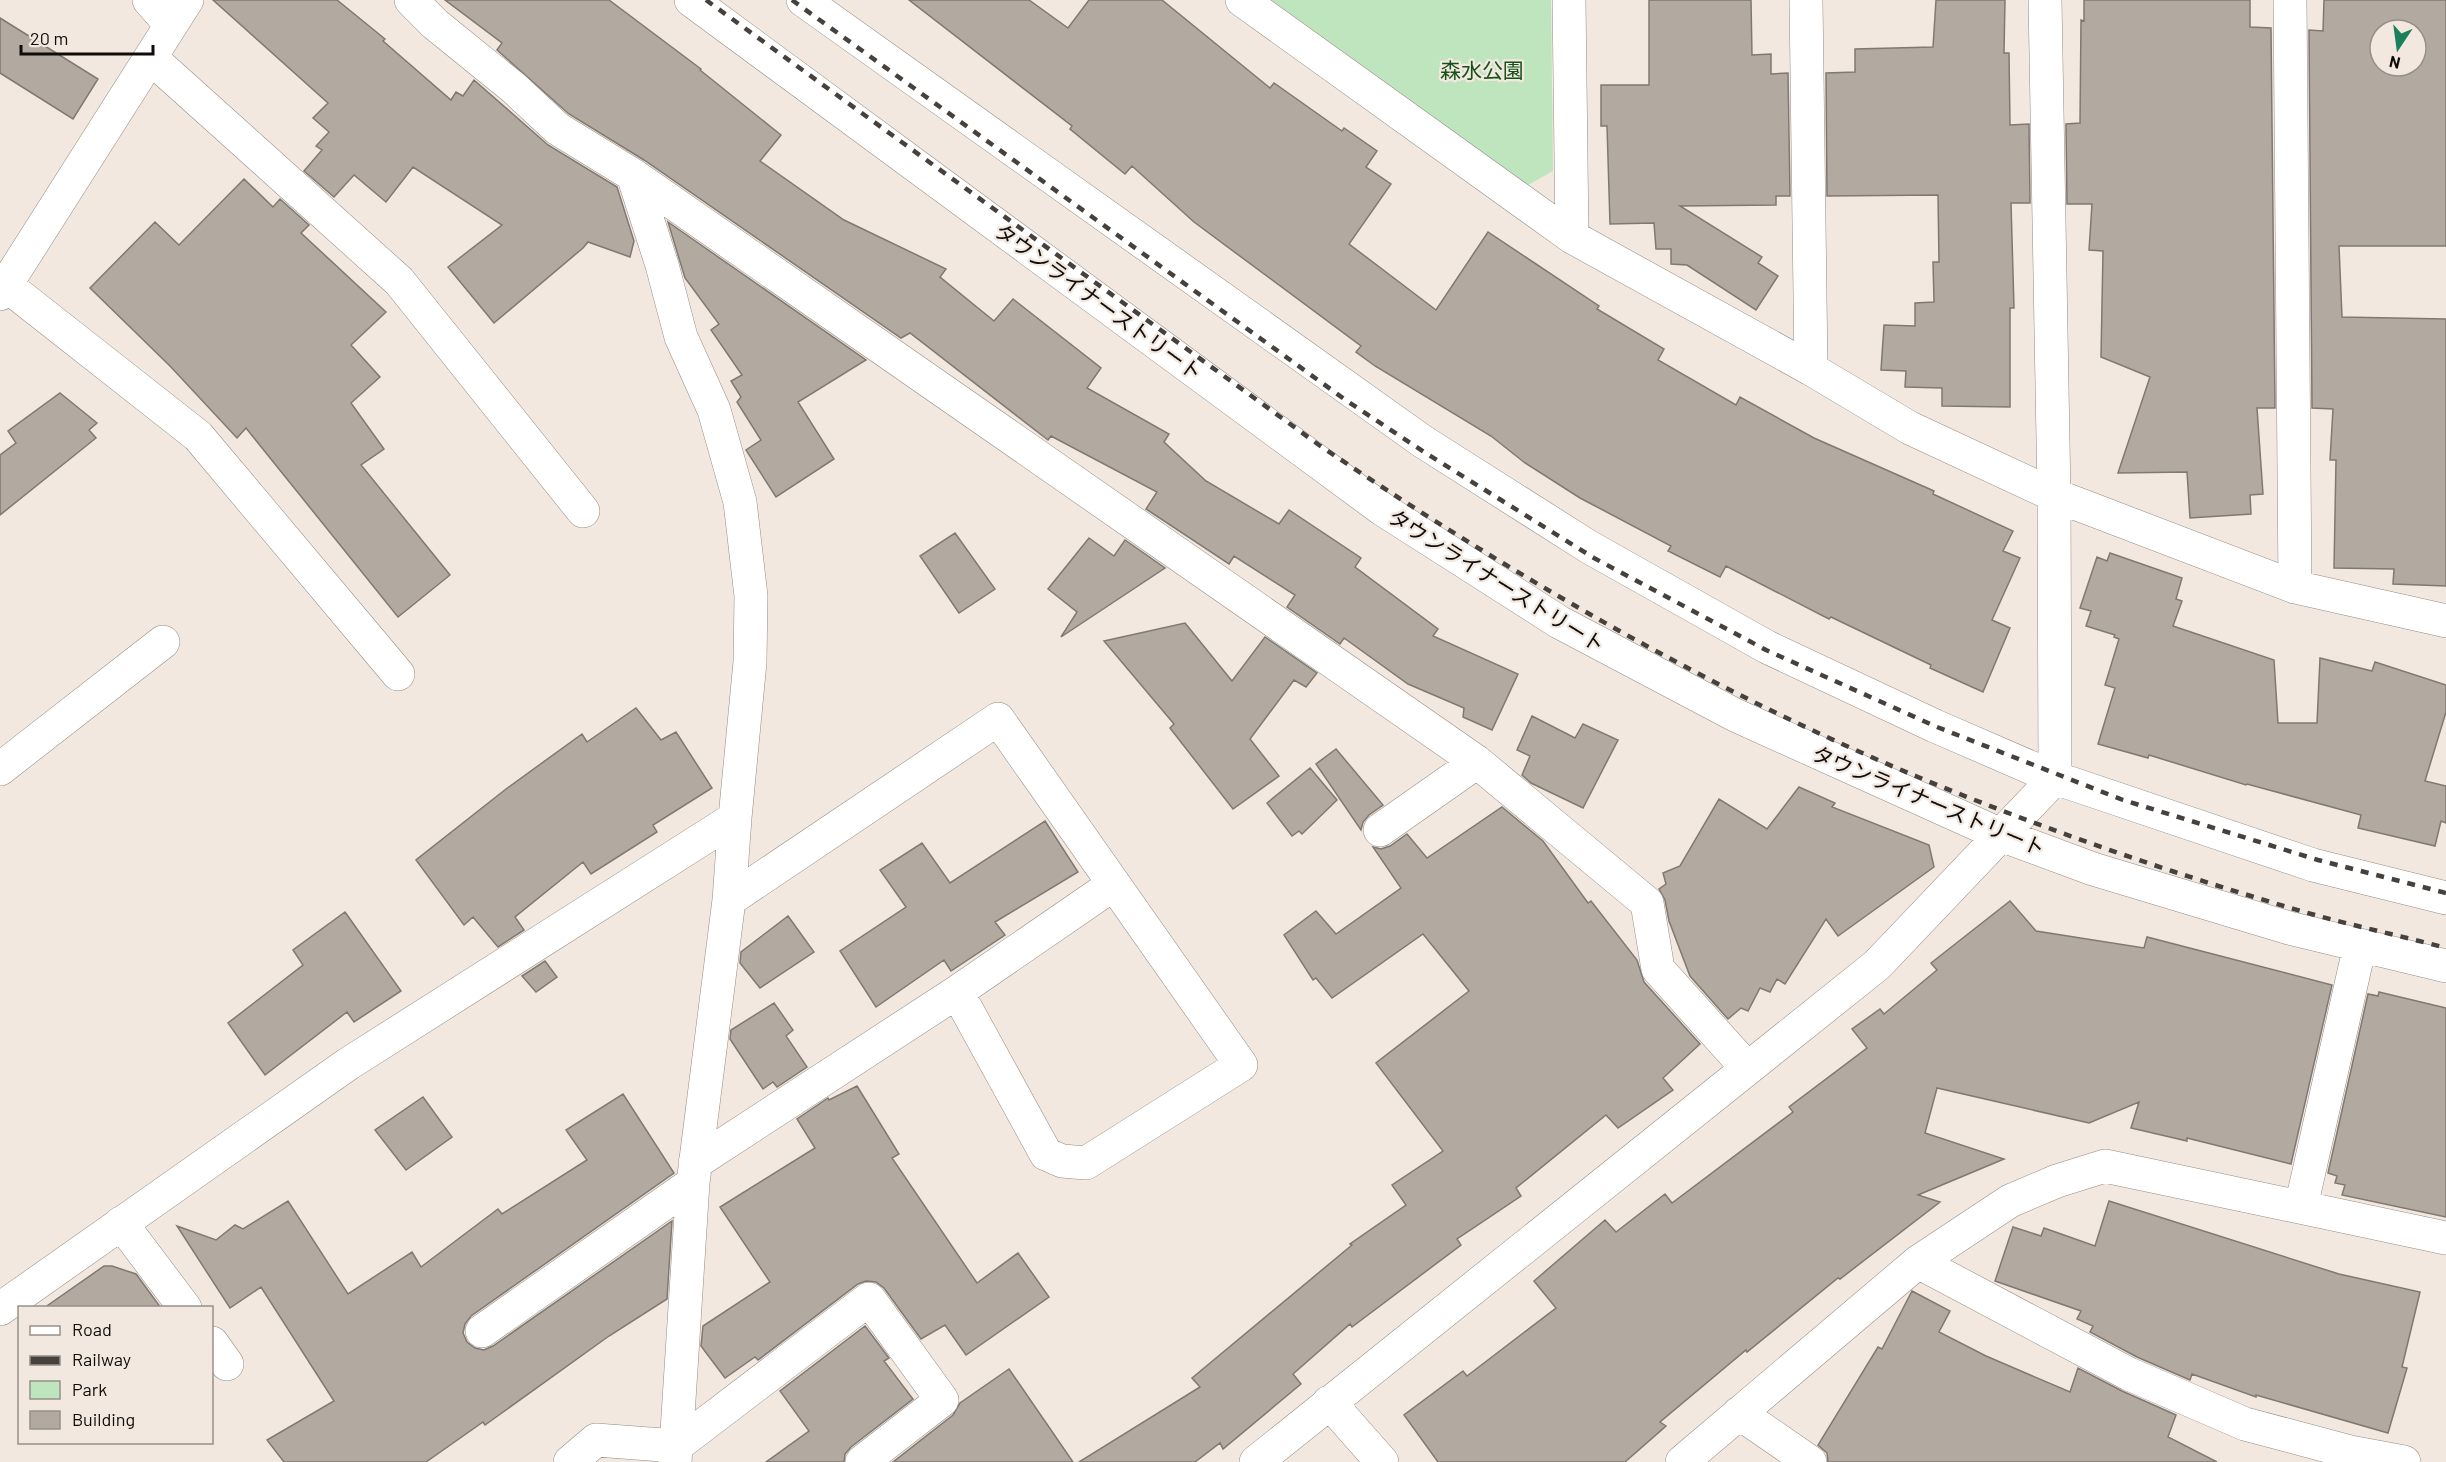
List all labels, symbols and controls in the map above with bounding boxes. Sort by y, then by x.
scale bar [21,18,153,56]
north arrow [2368,18,2428,78]
text: 20 m [30,27,68,49]
text: N [2387,53,2402,74]
park label: 森水公園 [1440,57,1524,82]
street label: タウンライナーストリート [990,217,1208,385]
street label: タウンライナーストリート [1384,503,1610,657]
street label: タウンライナーストリート [1809,740,2049,860]
legend [18,1306,213,1444]
text: Road [72,1318,112,1340]
text: Railway [72,1348,131,1370]
text: Park [72,1378,107,1400]
text: Building [72,1408,135,1430]

